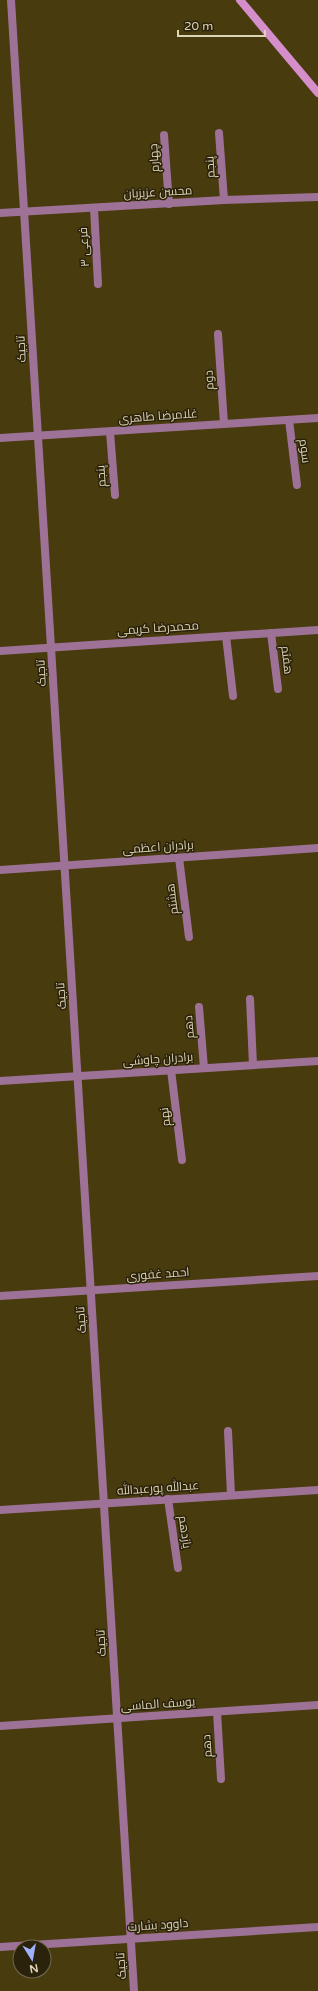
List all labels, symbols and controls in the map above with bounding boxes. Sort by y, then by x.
scale bar [178,12,265,38]
text: 20 m [184,19,213,33]
street label: چهارم [146,143,164,173]
street label: پنجم [202,155,220,178]
street label: محسن عزیزیان [123,183,193,201]
street label: فرعی ۳ [76,227,92,267]
street label: تاجیک [13,334,29,363]
street label: دوم [201,369,218,390]
street label: غلامرضا طاهری [118,406,198,426]
street label: سوم [295,438,314,464]
street label: پنجم [93,464,111,487]
street label: محمدرضا کریمی [117,618,199,638]
street label: هفتم [277,645,296,675]
street label: تاجیک [33,658,49,687]
street label: برادران اعظمی [122,838,194,856]
street label: هشتم [163,882,182,915]
street label: تاجیک [53,981,69,1010]
street label: دهم [181,1015,198,1039]
street label: برادران چاوشی [122,1050,194,1070]
street label: نهم [157,1107,174,1127]
street label: احمد غفوری [126,1265,190,1283]
street label: تاجیک [73,1305,89,1334]
street label: عبدالله پورعبدالله [116,1477,200,1500]
street label: یازدهم [175,1515,194,1550]
street label: تاجیک [93,1628,109,1657]
street label: یوسف الماسی [120,1694,196,1714]
street label: دهم [199,1734,216,1758]
street label: داوود بشارت [127,1916,189,1934]
north arrow [12,1939,52,1979]
street label: تاجیک [113,1951,129,1980]
text: N [28,1961,39,1976]

